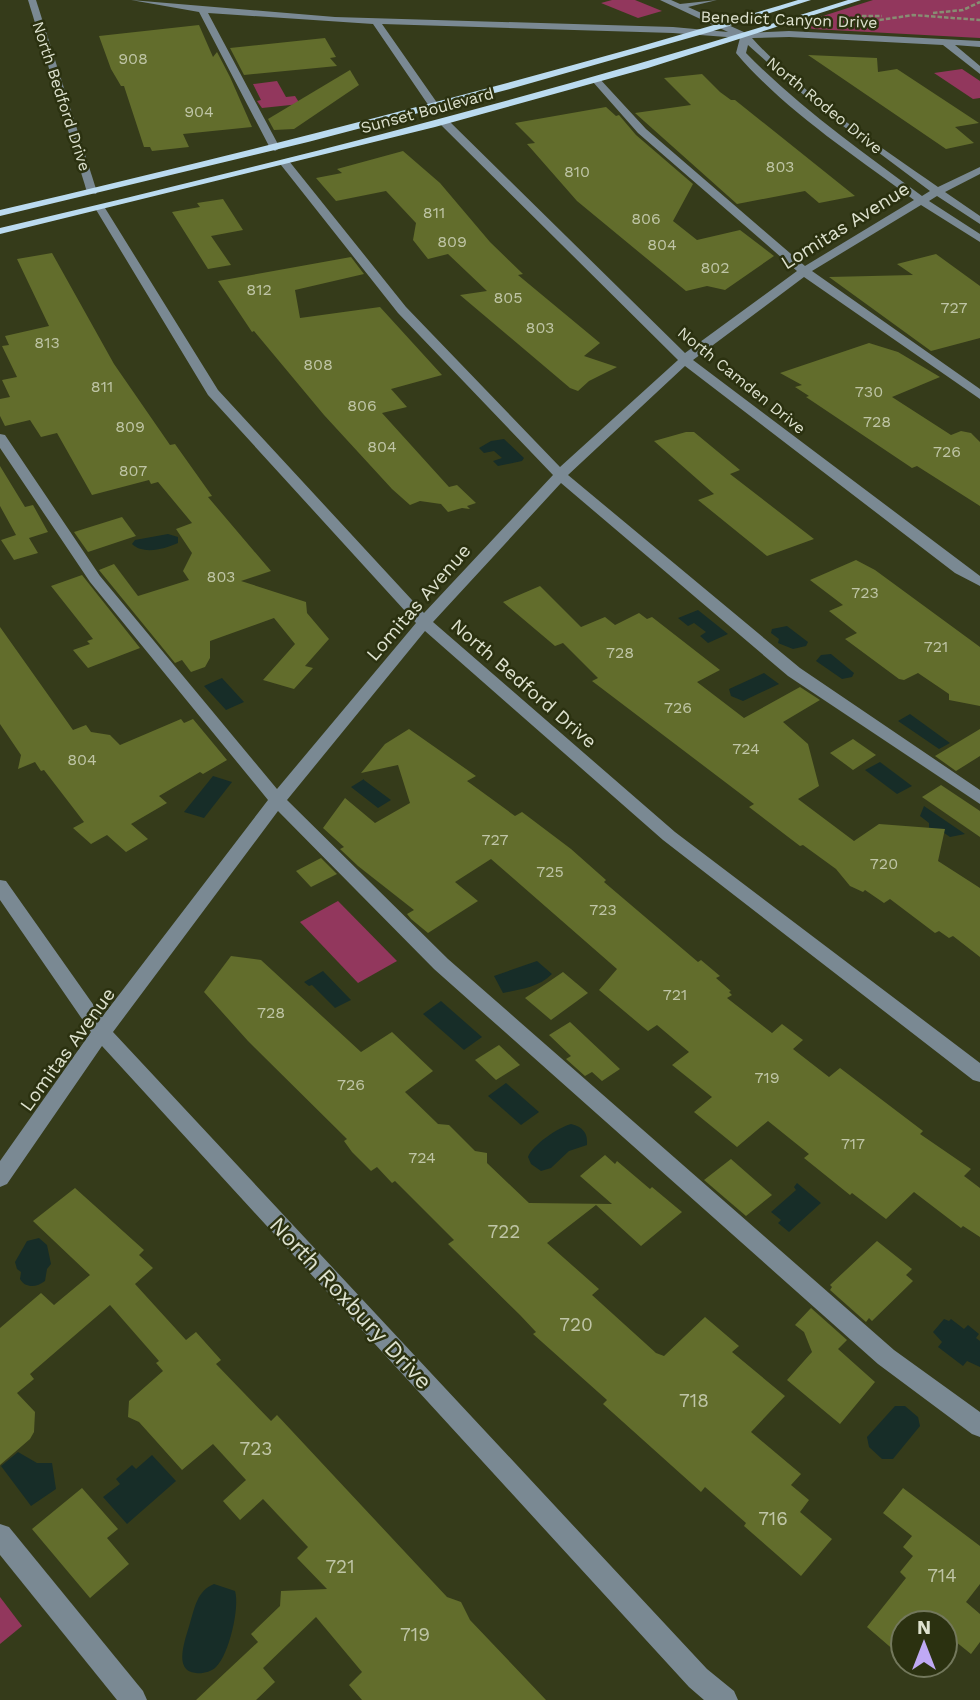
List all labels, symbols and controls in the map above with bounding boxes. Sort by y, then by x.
street label: Benedict Canyon Drive [700,7,878,32]
street label: North Bedford Drive [28,19,95,173]
house number: 908 [118,49,148,68]
street label: North Rodeo Drive [763,53,886,158]
street label: Sunset Boulevard [359,84,496,137]
house number: 904 [184,102,214,121]
house number: 803 [766,157,794,176]
house number: 810 [564,162,590,181]
street label: Lomitas Avenue [777,177,914,274]
house number: 811 [423,203,445,222]
house number: 806 [631,209,661,228]
house number: 809 [437,232,467,251]
house number: 804 [647,235,677,254]
house number: 802 [700,258,730,277]
house number: 812 [246,280,272,299]
house number: 805 [493,288,523,307]
house number: 727 [941,298,967,317]
house number: 803 [526,318,554,337]
street label: North Camden Drive [674,323,809,438]
house number: 813 [34,333,60,352]
house number: 808 [303,355,333,374]
house number: 811 [91,377,113,396]
house number: 730 [855,382,883,401]
house number: 806 [347,396,377,415]
house number: 728 [863,412,891,431]
house number: 809 [115,417,145,436]
house number: 804 [367,437,397,456]
house number: 726 [933,442,961,461]
house number: 807 [119,461,147,480]
street label: Lomitas Avenue [361,539,475,665]
house number: 803 [207,567,235,586]
house number: 723 [851,583,879,602]
street label: North Bedford Drive [446,614,601,753]
house number: 721 [924,637,948,656]
house number: 728 [606,643,634,662]
house number: 726 [664,698,692,717]
house number: 724 [732,739,760,758]
house number: 804 [67,750,97,769]
house number: 727 [482,830,508,849]
house number: 720 [870,854,898,873]
house number: 725 [536,862,564,881]
house number: 723 [589,900,617,919]
street label: Lomitas Avenue [15,983,120,1116]
house number: 721 [663,985,687,1004]
house number: 728 [257,1003,285,1022]
house number: 719 [754,1068,780,1087]
house number: 726 [337,1075,365,1094]
house number: 717 [841,1134,865,1153]
house number: 724 [408,1148,436,1167]
street label: North Roxbury Drive [264,1212,437,1395]
house number: 722 [488,1220,520,1243]
house number: 720 [559,1313,593,1336]
house number: 718 [679,1389,709,1412]
house number: 723 [240,1437,272,1460]
house number: 716 [758,1507,788,1530]
house number: 721 [325,1555,355,1578]
house number: 714 [927,1564,957,1587]
north arrow [889,1609,959,1679]
text: N [917,1616,931,1639]
house number: 719 [400,1623,430,1646]

